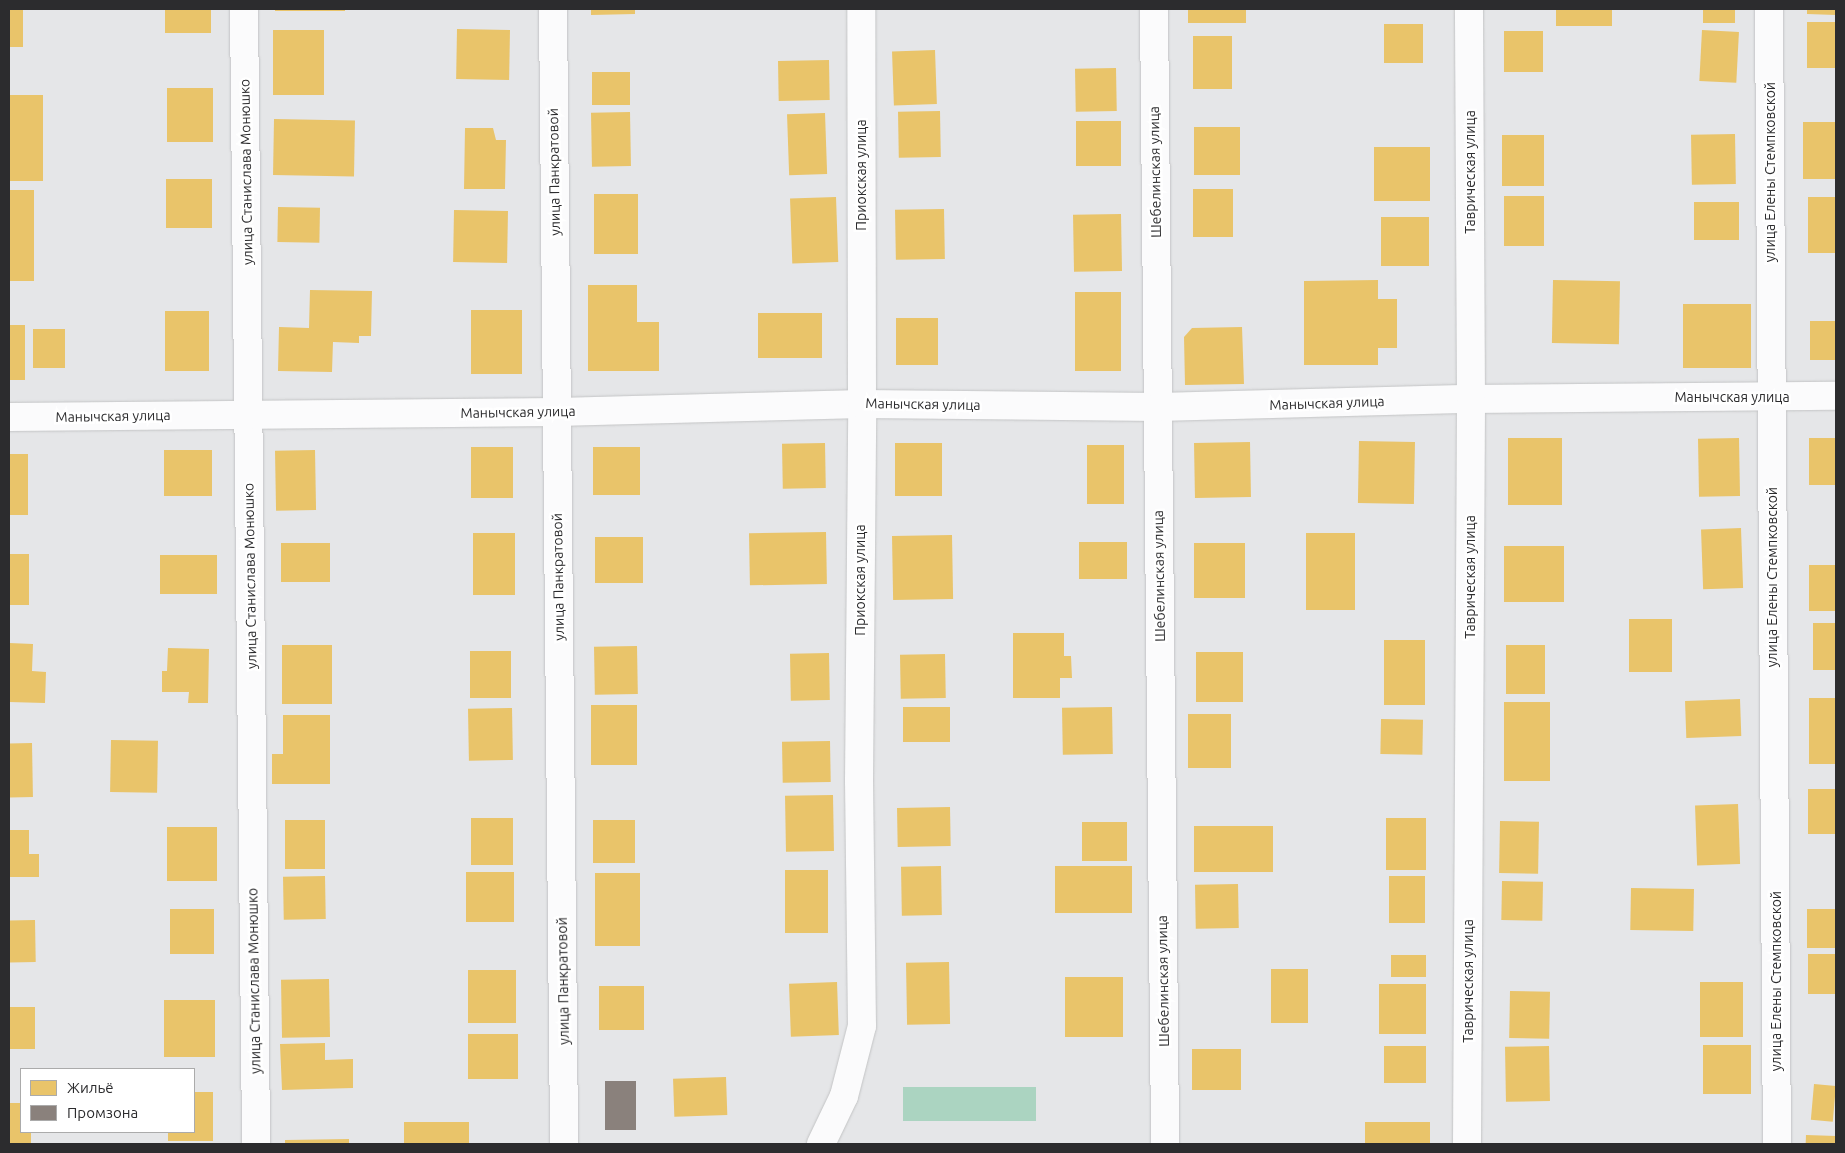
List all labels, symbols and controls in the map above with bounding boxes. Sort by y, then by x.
street label: улица Станислава Монюшко [236,79,256,265]
street label: улица Елены Стемпковской [1762,82,1778,262]
street label: Шебелинская улица [1145,106,1165,238]
street label: улица Панкратовой [544,108,564,236]
street label: Таврическая улица [1462,110,1478,234]
street label: Приокская улица [853,119,869,231]
street label: Манычская улица [1674,389,1790,405]
street label: Манычская улица [1269,393,1385,413]
street label: Манычская улица [865,395,981,413]
street label: Манычская улица [460,403,576,421]
street label: Манычская улица [55,407,171,425]
street label: улица Станислава Монюшко [240,483,260,669]
street label: улица Елены Стемпковской [1764,487,1780,667]
street label: Шебелинская улица [1149,510,1169,642]
street label: улица Панкратовой [548,513,568,641]
street label: Таврическая улица [1462,515,1478,639]
street label: Приокская улица [852,524,868,636]
street label: улица Станислава Монюшко [244,888,264,1074]
street label: улица Елены Стемпковской [1768,891,1784,1071]
street label: Шебелинская улица [1153,915,1173,1047]
street label: улица Панкратовой [553,917,573,1045]
street label: Таврическая улица [1460,919,1476,1043]
legend [20,1068,195,1133]
text: Жильё [67,1079,114,1096]
text: Промзона [67,1104,138,1121]

